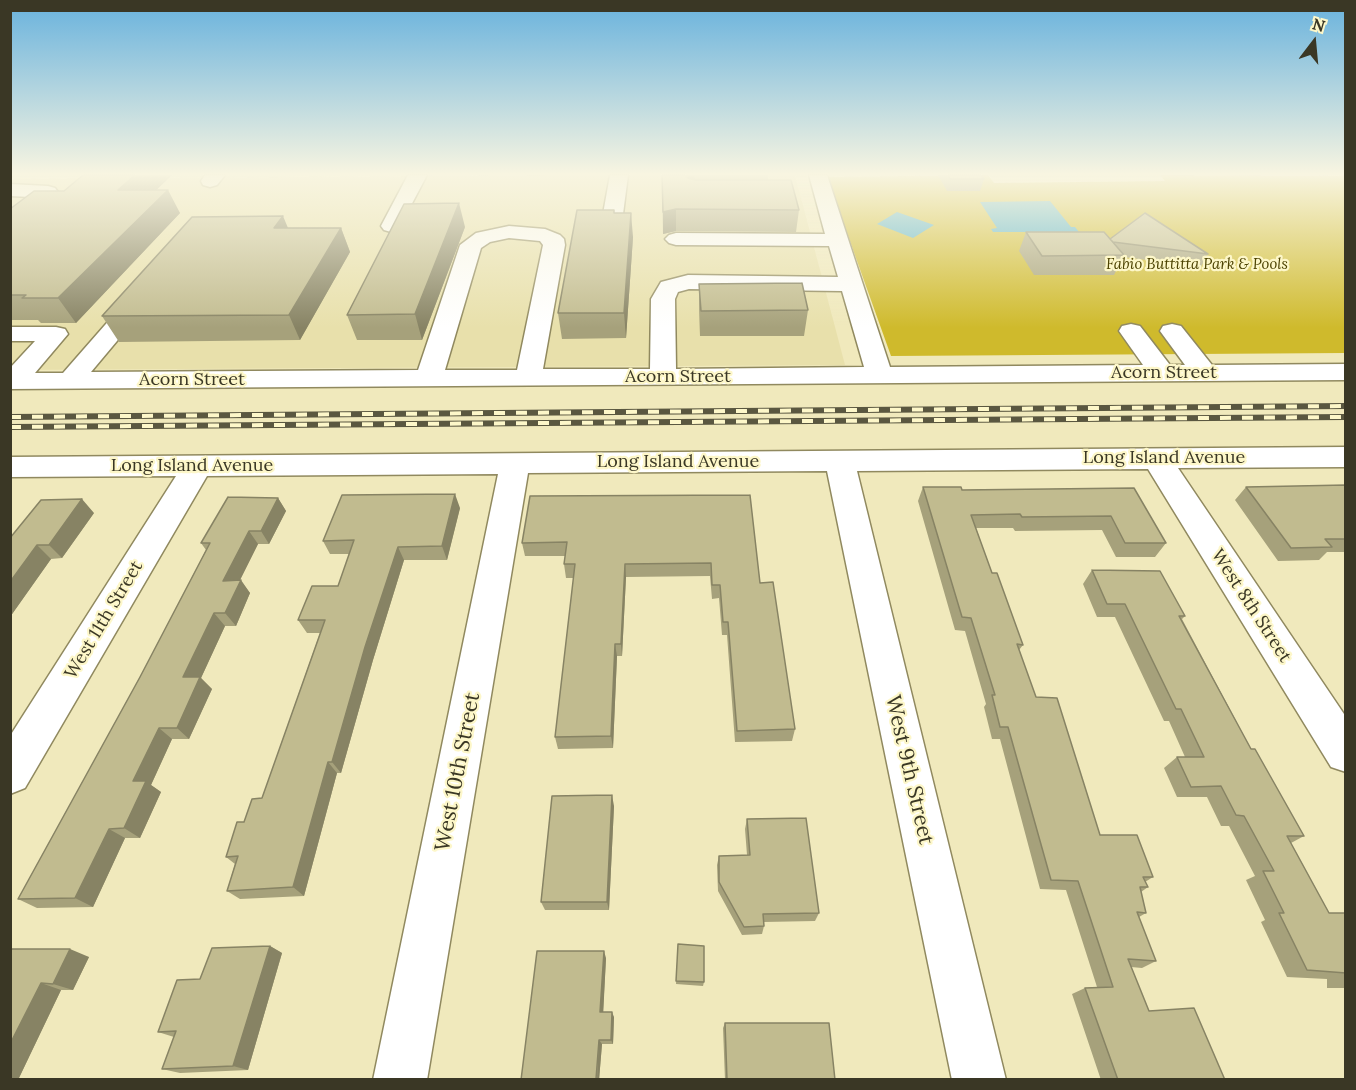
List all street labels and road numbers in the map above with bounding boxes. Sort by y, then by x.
street label: Acorn Street [1111,362,1217,384]
street label: Acorn Street [625,366,731,388]
street label: Acorn Street [139,369,245,391]
street label: Long Island Avenue [1083,447,1245,469]
street label: Long Island Avenue [597,451,759,473]
street label: Long Island Avenue [111,455,273,477]
street label: West 8th Street [1206,545,1296,667]
street label: West 11th Street [60,557,148,683]
street label: West 10th Street [430,690,486,854]
street label: West 9th Street [880,693,938,847]

